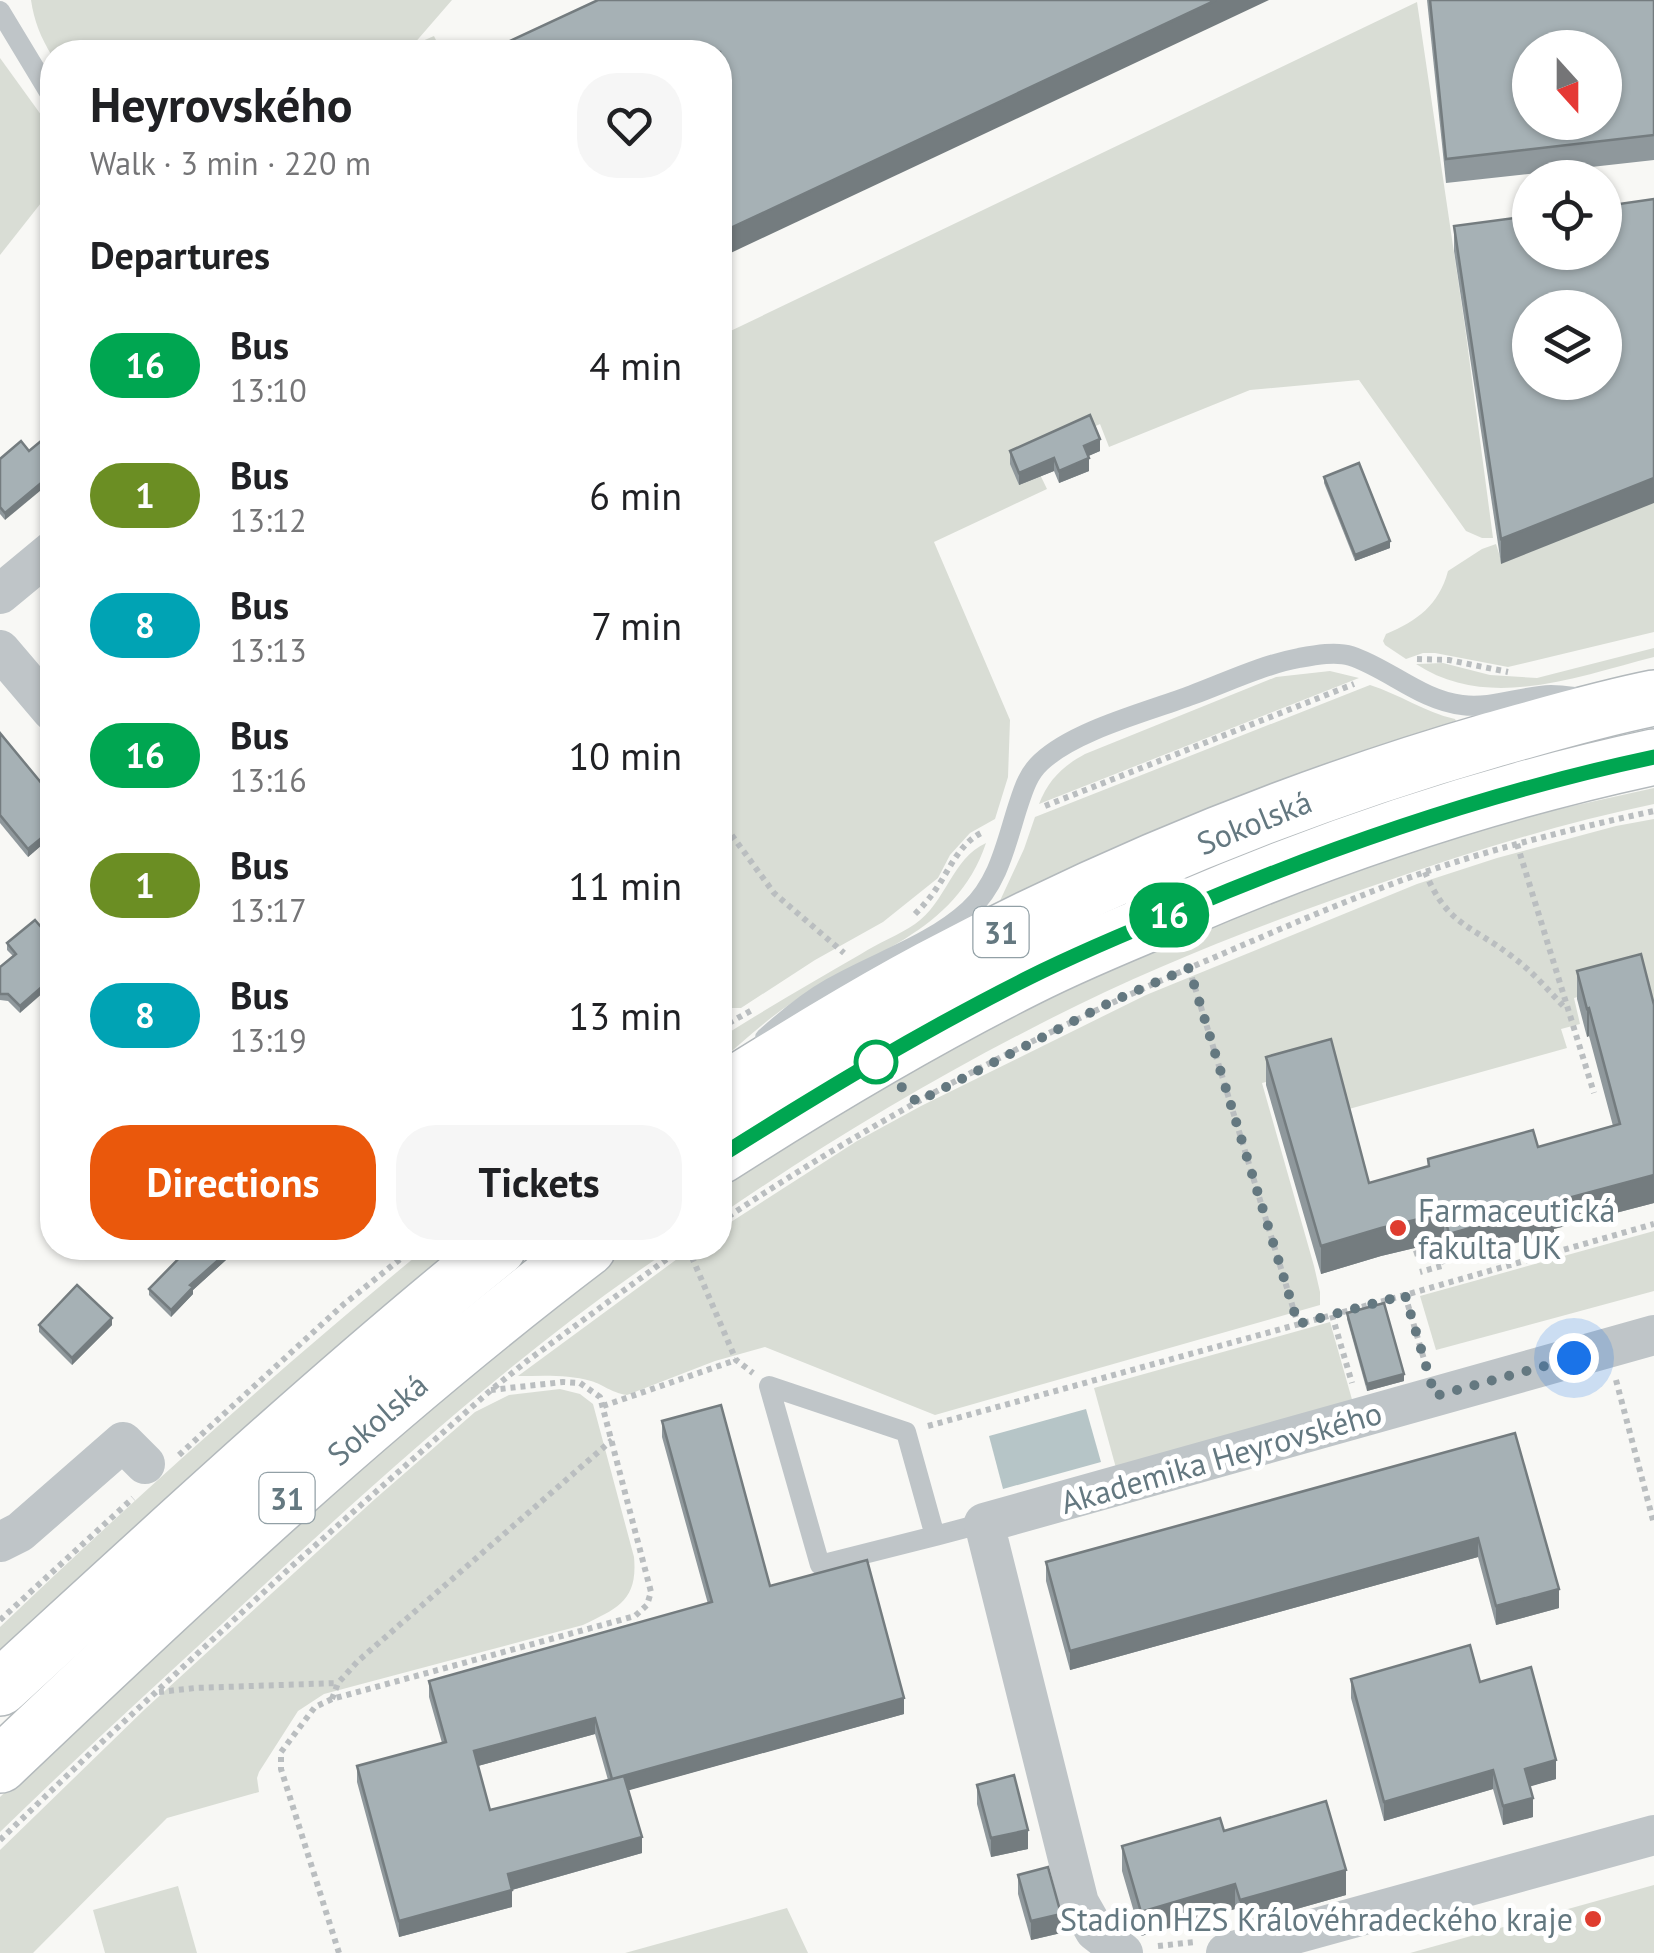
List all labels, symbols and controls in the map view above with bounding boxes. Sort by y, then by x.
north arrow [1512,30,1622,140]
map controls [1512,30,1622,400]
text: Heyrovského [90,73,352,135]
button: heart [577,73,682,178]
text: Walk · 3 min · 220 m [90,142,371,184]
button: locate [1512,160,1622,270]
text: Departures [90,230,270,279]
button: layers [1512,290,1622,400]
text: Bus [230,320,289,369]
text: 4 min [589,341,682,390]
text: 16 [125,342,165,388]
text: 13:10 [230,369,307,411]
text: Bus [230,450,289,499]
text: 6 min [589,471,682,520]
text: 1 [135,472,155,518]
text: 13:12 [230,499,307,541]
text: Bus [230,580,289,629]
text: 7 min [591,601,682,650]
text: 8 [135,602,155,648]
text: 13:13 [230,629,307,671]
text: Bus [230,710,289,759]
text: 10 min [569,731,682,780]
text: 16 [125,732,165,778]
text: 13:16 [230,759,307,801]
street label: Sokolská [1190,780,1318,864]
text: Bus [230,840,289,889]
text: 11 min [569,861,682,910]
text: 1 [135,862,155,908]
line badge: 16 [1124,882,1214,948]
text: 13:17 [230,889,307,931]
text: 16 [1149,892,1189,938]
road number: 31 [974,907,1028,957]
text: Bus [230,970,289,1019]
text: 13 min [569,991,682,1040]
text: 8 [135,992,155,1038]
text: 13:19 [230,1019,307,1061]
unlabelled marker [855,1041,897,1083]
button: Directions [90,1125,376,1240]
button: Tickets [396,1125,682,1240]
place label: Farmaceutická fakulta UK [1418,1189,1615,1268]
marker: Farmaceutická fakulta UK [1387,1217,1409,1239]
your location [1549,1333,1599,1383]
street label: Sokolská [318,1364,436,1474]
street label: Akademika Heyrovského [1056,1391,1386,1523]
road number: 31 [260,1473,314,1523]
place label: Stadion HZS Královéhradeckého kraje [1060,1898,1573,1940]
marker: Stadion HZS Královéhradeckého kraje [1582,1908,1604,1930]

